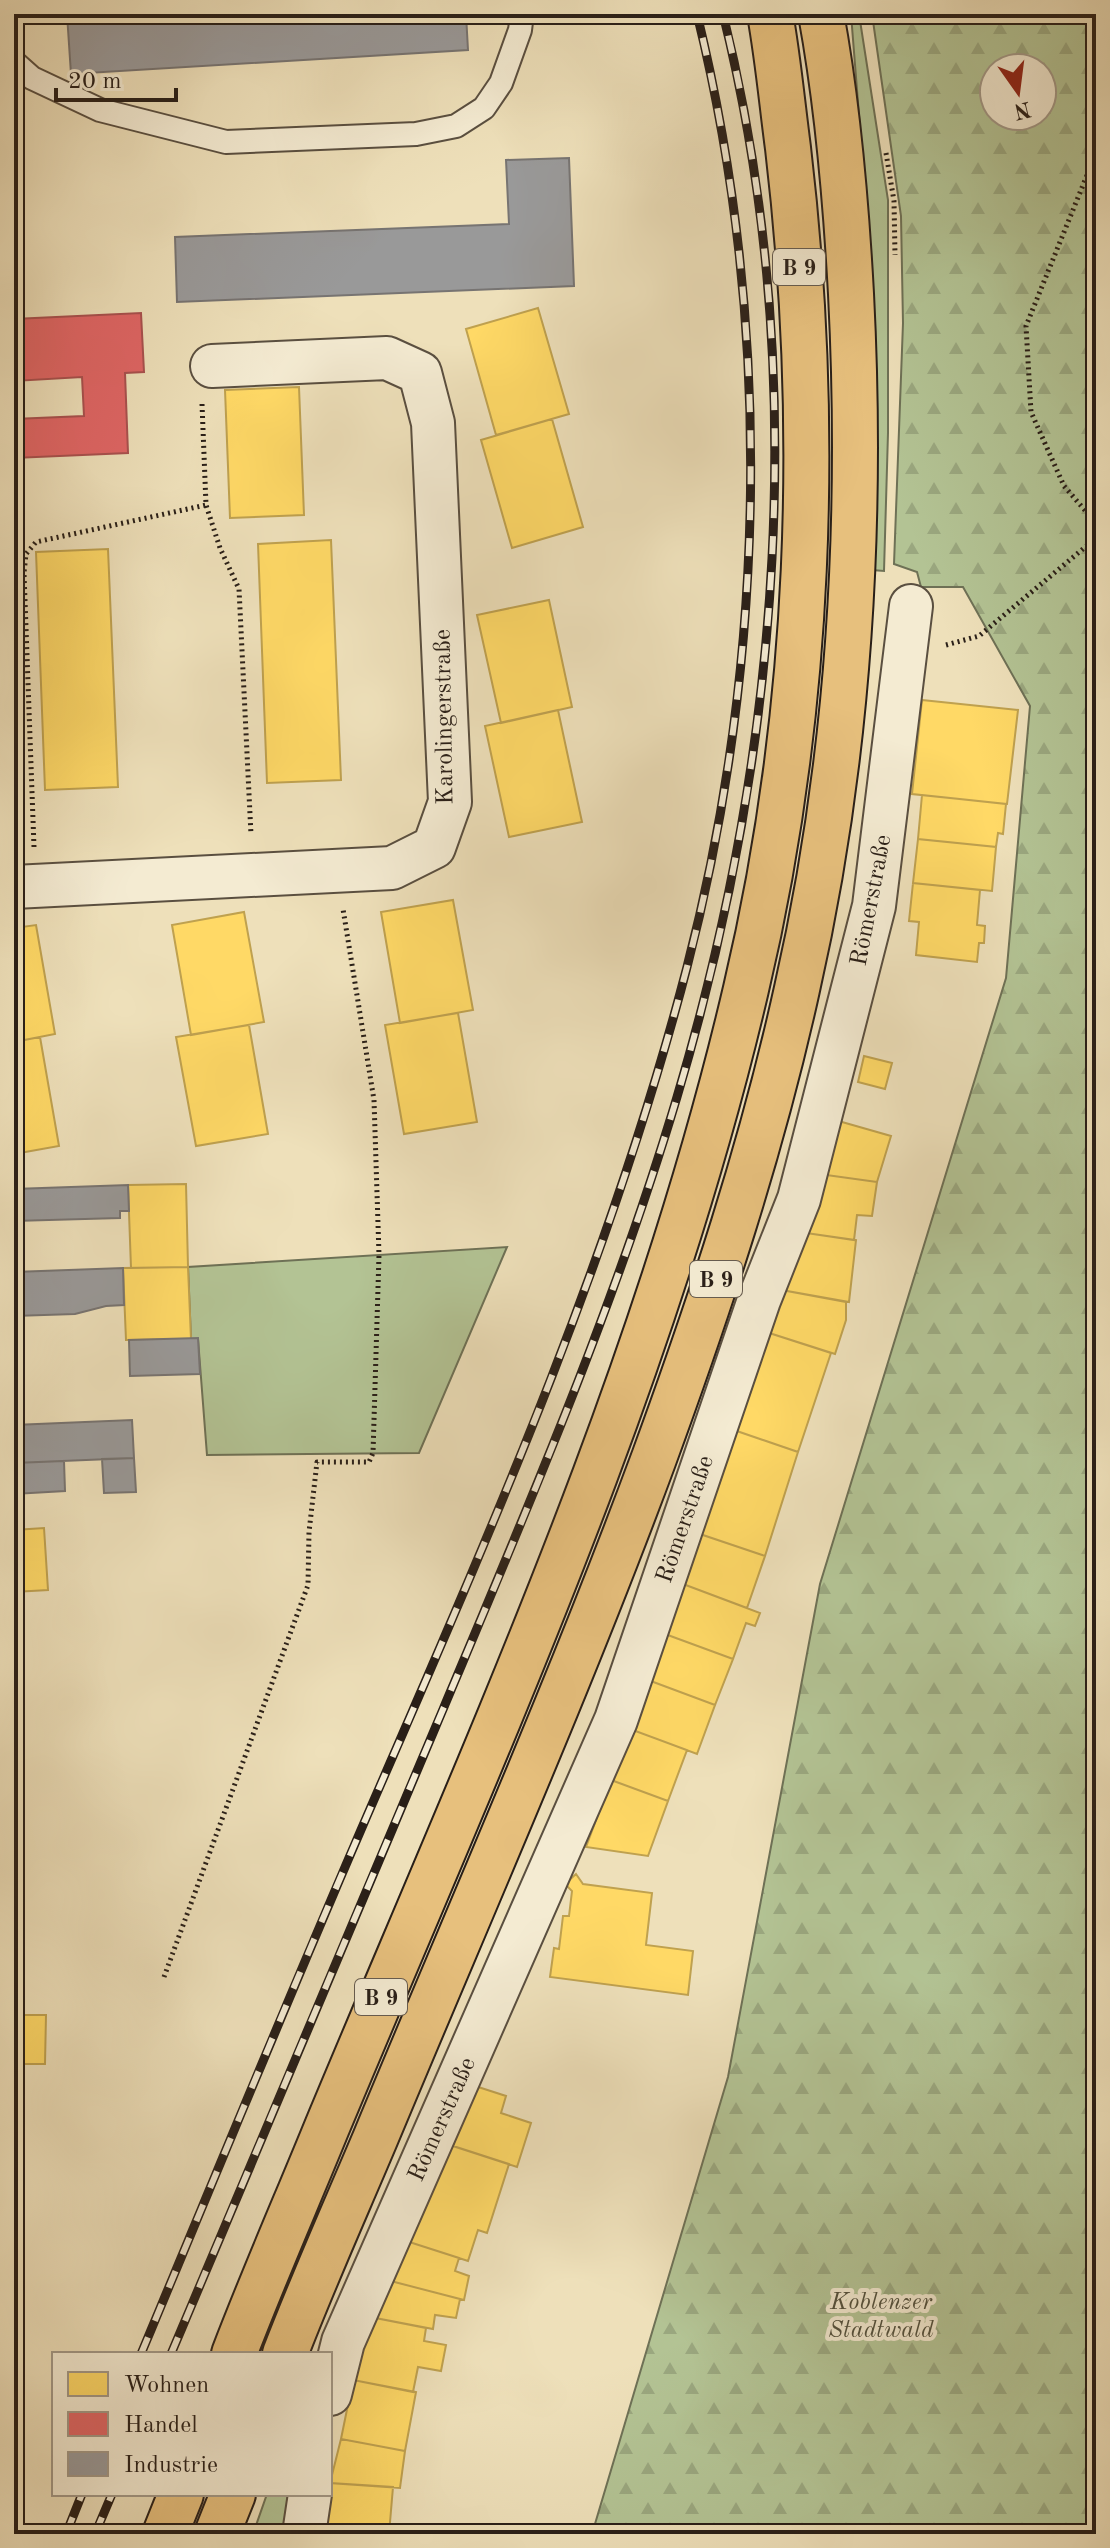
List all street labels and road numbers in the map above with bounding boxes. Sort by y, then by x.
road number: B 9 [773,249,825,285]
street label: Karolingerstraße [431,629,459,805]
street label: Römerstraße [847,833,896,968]
road number: B 9 [690,1261,742,1297]
street label: Römerstraße [653,1453,719,1587]
road number: B 9 [355,1979,407,2015]
street label: Römerstraße [405,2054,481,2186]

